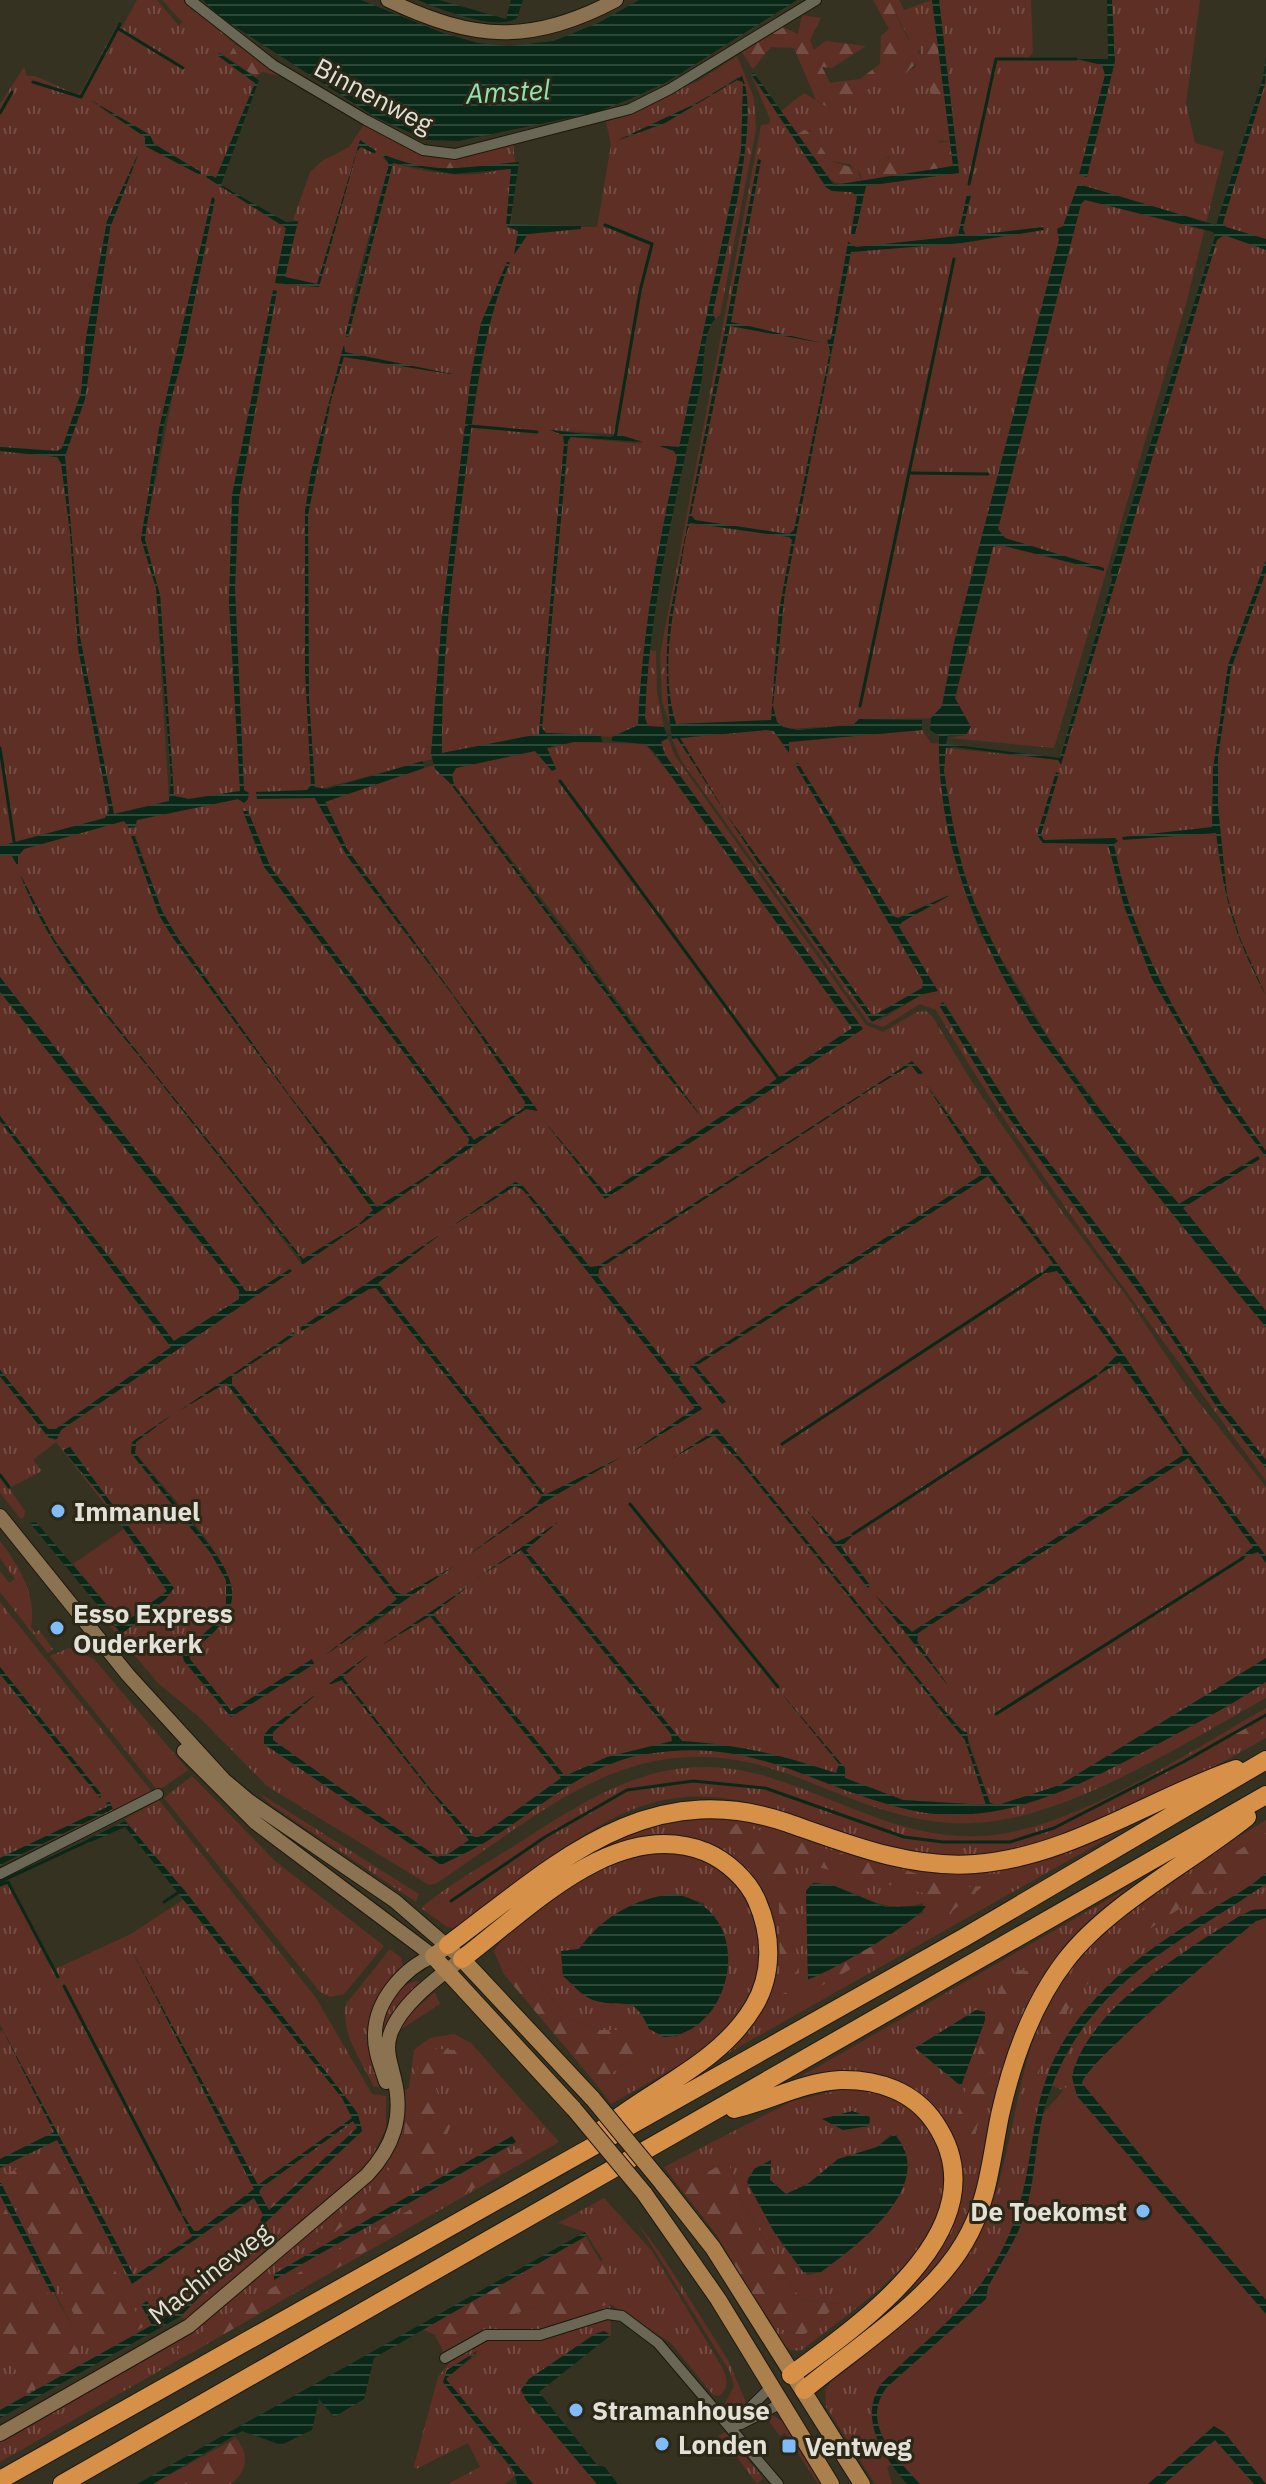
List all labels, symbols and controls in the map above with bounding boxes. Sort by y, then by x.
street label: Binnenweg [309,50,440,141]
water label: Amstel [464,70,552,112]
place label: Immanuel [74,1494,200,1528]
marker: Immanuel [49,1502,67,1520]
place label: Esso Express Ouderkerk [73,1596,233,1660]
marker: Esso Express Ouderkerk [48,1619,66,1637]
place label: De Toekomst [970,2194,1127,2228]
marker: De Toekomst [1134,2202,1152,2220]
street label: Machineweg [141,2214,277,2331]
place label: Stramanhouse [592,2393,770,2427]
marker: Stramanhouse [567,2401,585,2419]
place label: Londen [678,2427,768,2461]
place label: Ventweg [805,2429,912,2463]
marker: Londen [653,2435,671,2453]
marker: Ventweg [780,2437,798,2455]

